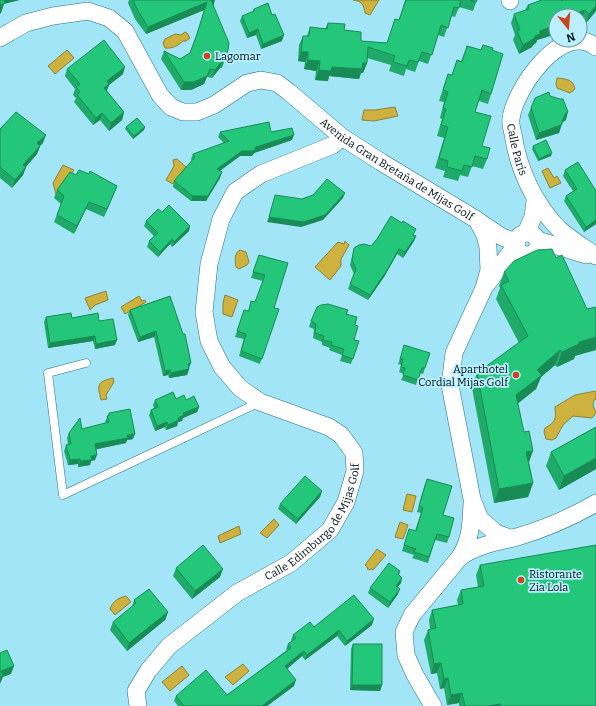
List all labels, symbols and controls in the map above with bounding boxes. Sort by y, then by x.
north arrow [548,8,588,48]
text: N [564,30,577,45]
place label: Lagomar [215,50,261,63]
marker: Lagomar [202,51,212,61]
street label: Avenida Gran Bretaña de Mijas Golf [317,115,477,224]
street label: Calle París [504,122,530,177]
place label: Aparthotel Cordial Mijas Golf [418,363,509,389]
marker: Aparthotel Cordial Mijas Golf [511,370,521,380]
street label: Calle Edimburgo de Mijas Golf [262,462,362,583]
place label: Ristorante Zia Lola [529,568,582,594]
marker: Ristorante Zia Lola [516,575,526,585]

